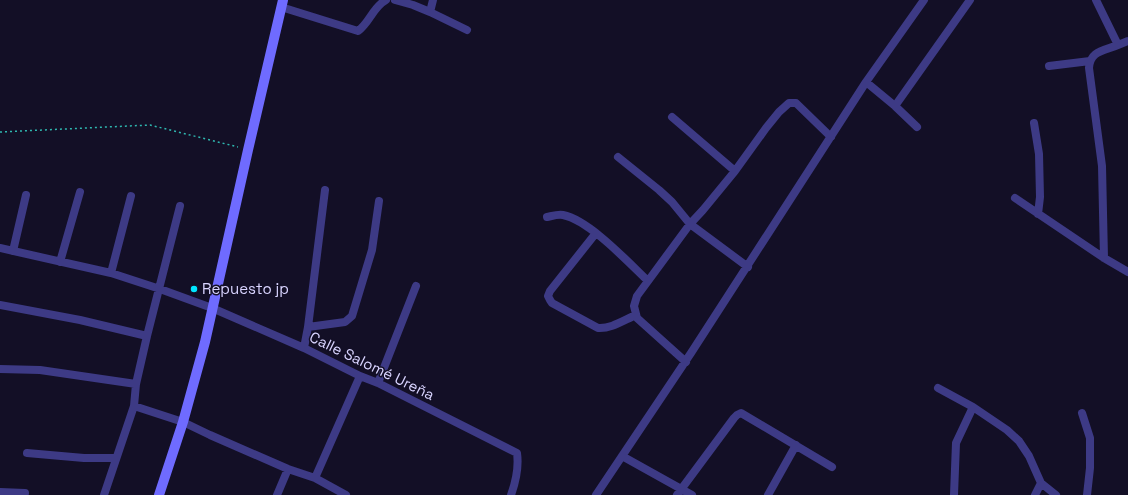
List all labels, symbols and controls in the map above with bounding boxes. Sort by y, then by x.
place label: Repuesto jp [202,279,289,298]
marker: Repuesto jp [189,284,199,294]
street label: Calle Salomé Ureña [307,327,438,404]

